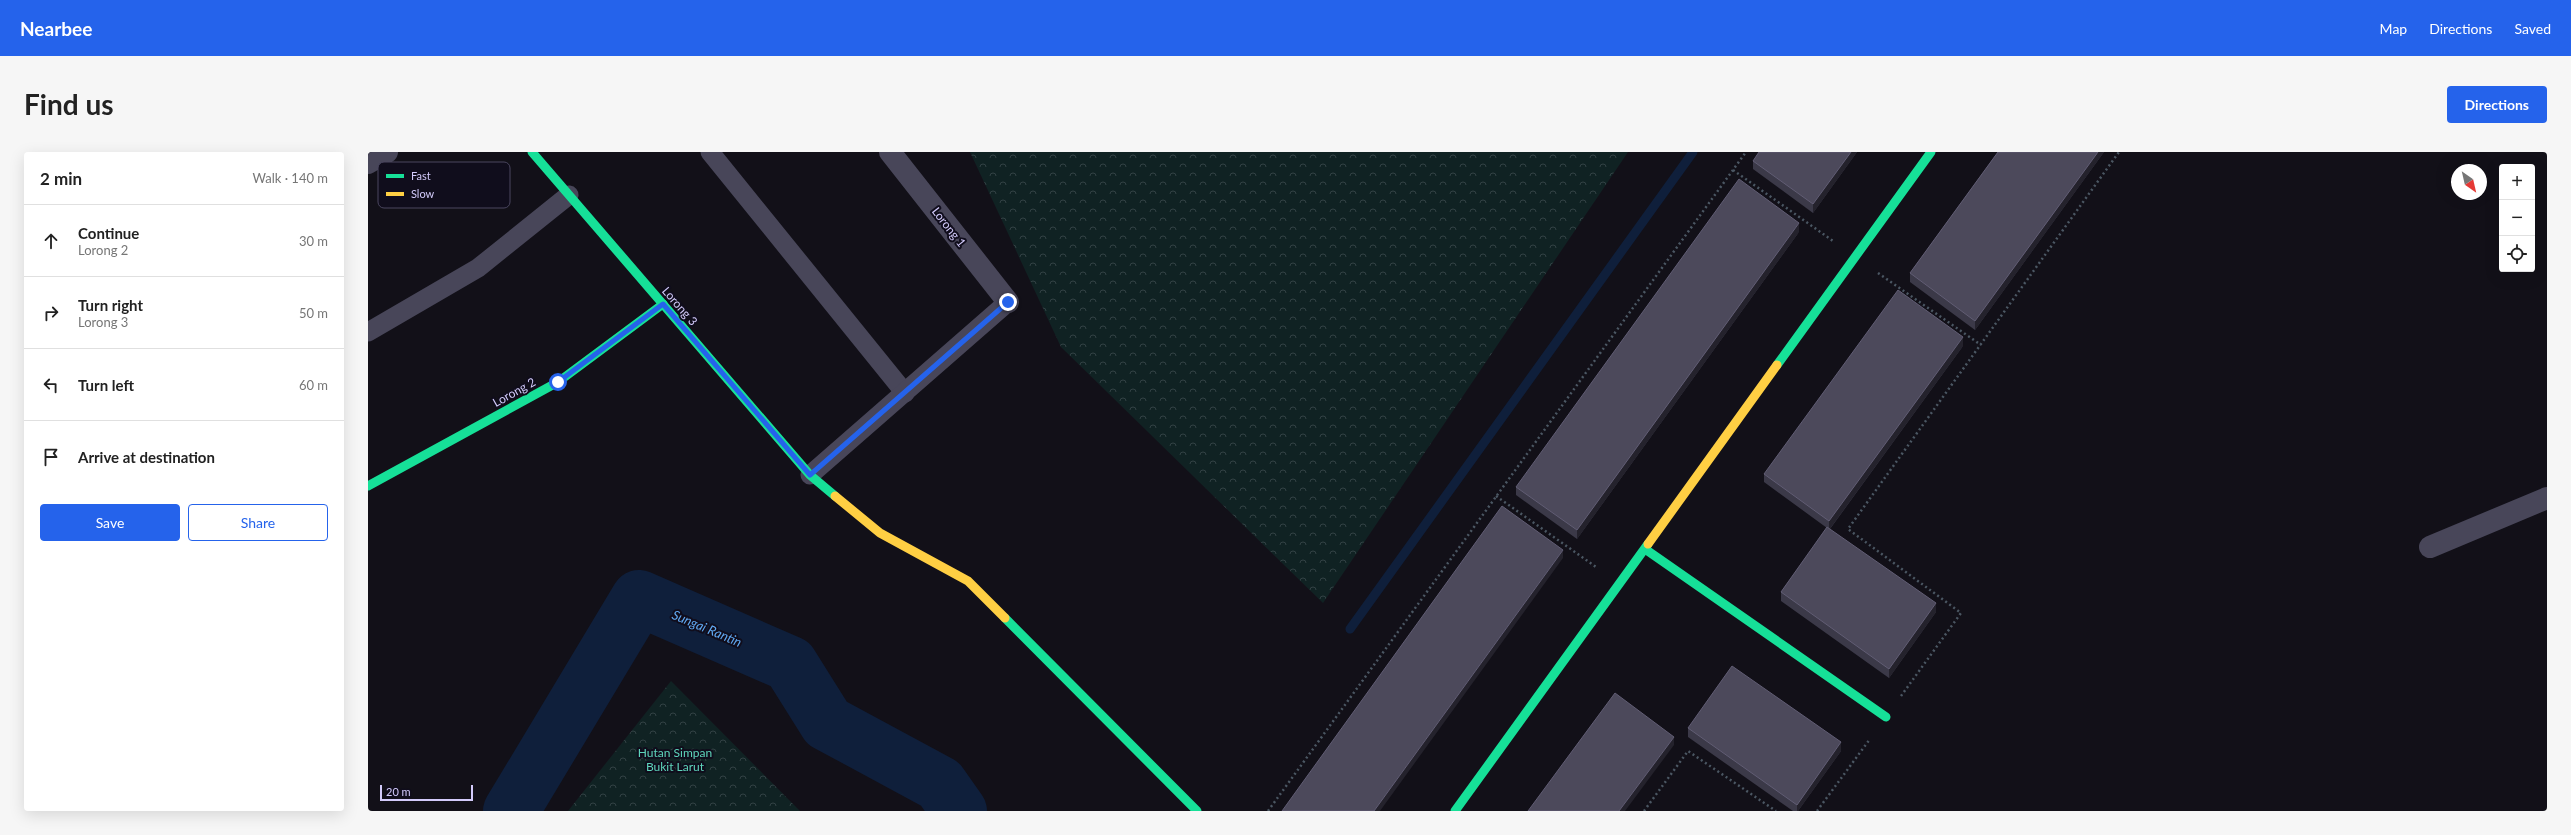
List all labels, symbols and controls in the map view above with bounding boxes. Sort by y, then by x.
text: Nearbee [20,17,92,40]
text: Map [2380,20,2407,37]
text: Directions [2429,20,2492,37]
text: Saved [2514,20,2551,37]
button: Directions [2447,86,2547,123]
text: Find us [24,87,114,121]
legend [378,162,510,208]
north arrow [2451,164,2487,200]
map controls [2499,164,2535,272]
button: + [2499,164,2535,200]
text: 2 min [40,168,82,189]
text: Fast [411,169,431,182]
text: Walk · 140 m [252,170,328,186]
text: Slow [411,187,435,200]
button: − [2499,200,2535,236]
street label: Lorong 1 [929,204,969,250]
text: Continue [78,224,139,242]
icon: ahead [40,230,62,252]
text: 30 m [299,233,328,249]
button: locate [2499,236,2535,272]
text: Lorong 2 [78,242,128,258]
street label: Lorong 3 [659,284,701,328]
route end [999,293,1017,311]
text: Turn right [78,296,143,314]
icon: right [40,302,62,324]
text: 50 m [299,305,328,321]
text: Lorong 3 [78,314,128,330]
route start [549,373,567,391]
icon: left [40,374,62,396]
street label: Lorong 2 [490,374,538,410]
text: Turn left [78,376,134,394]
text: 60 m [299,377,328,393]
icon: arrive [40,446,62,468]
text: Arrive at destination [78,448,215,466]
button: Save [40,504,180,541]
button: Share [188,504,328,541]
water label: Sungai Rantin [670,606,744,650]
park label: Hutan Simpan Bukit Larut [638,745,712,774]
scale bar [380,783,473,802]
text: 20 m [386,785,411,798]

